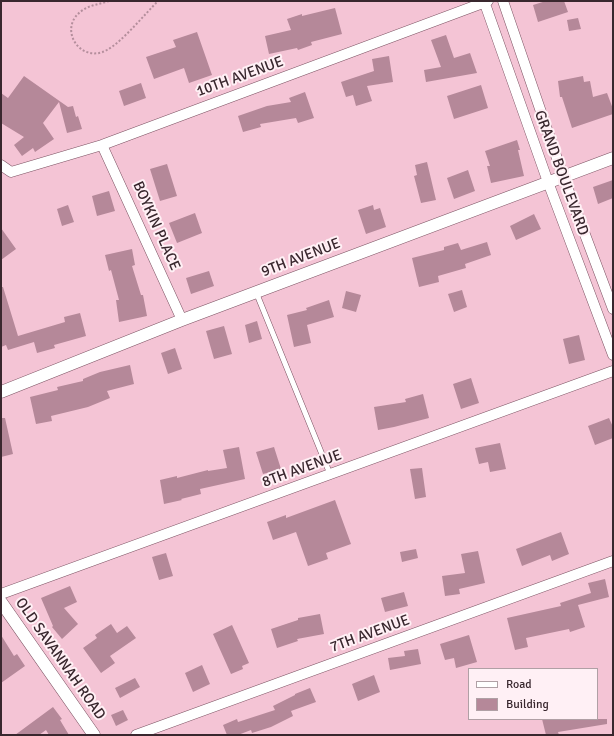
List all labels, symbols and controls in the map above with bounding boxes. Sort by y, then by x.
street label: 10TH AVENUE [194,53,286,101]
street label: GRAND BOULEVARD [530,108,592,238]
street label: BOYKIN PLACE [128,179,184,273]
street label: 9TH AVENUE [259,235,343,281]
street label: 8TH AVENUE [260,446,344,492]
street label: OLD SAVANNAH ROAD [11,595,109,723]
street label: 7TH AVENUE [328,611,412,657]
legend [468,668,598,720]
text: Road [506,677,532,692]
text: Building [506,697,549,712]

